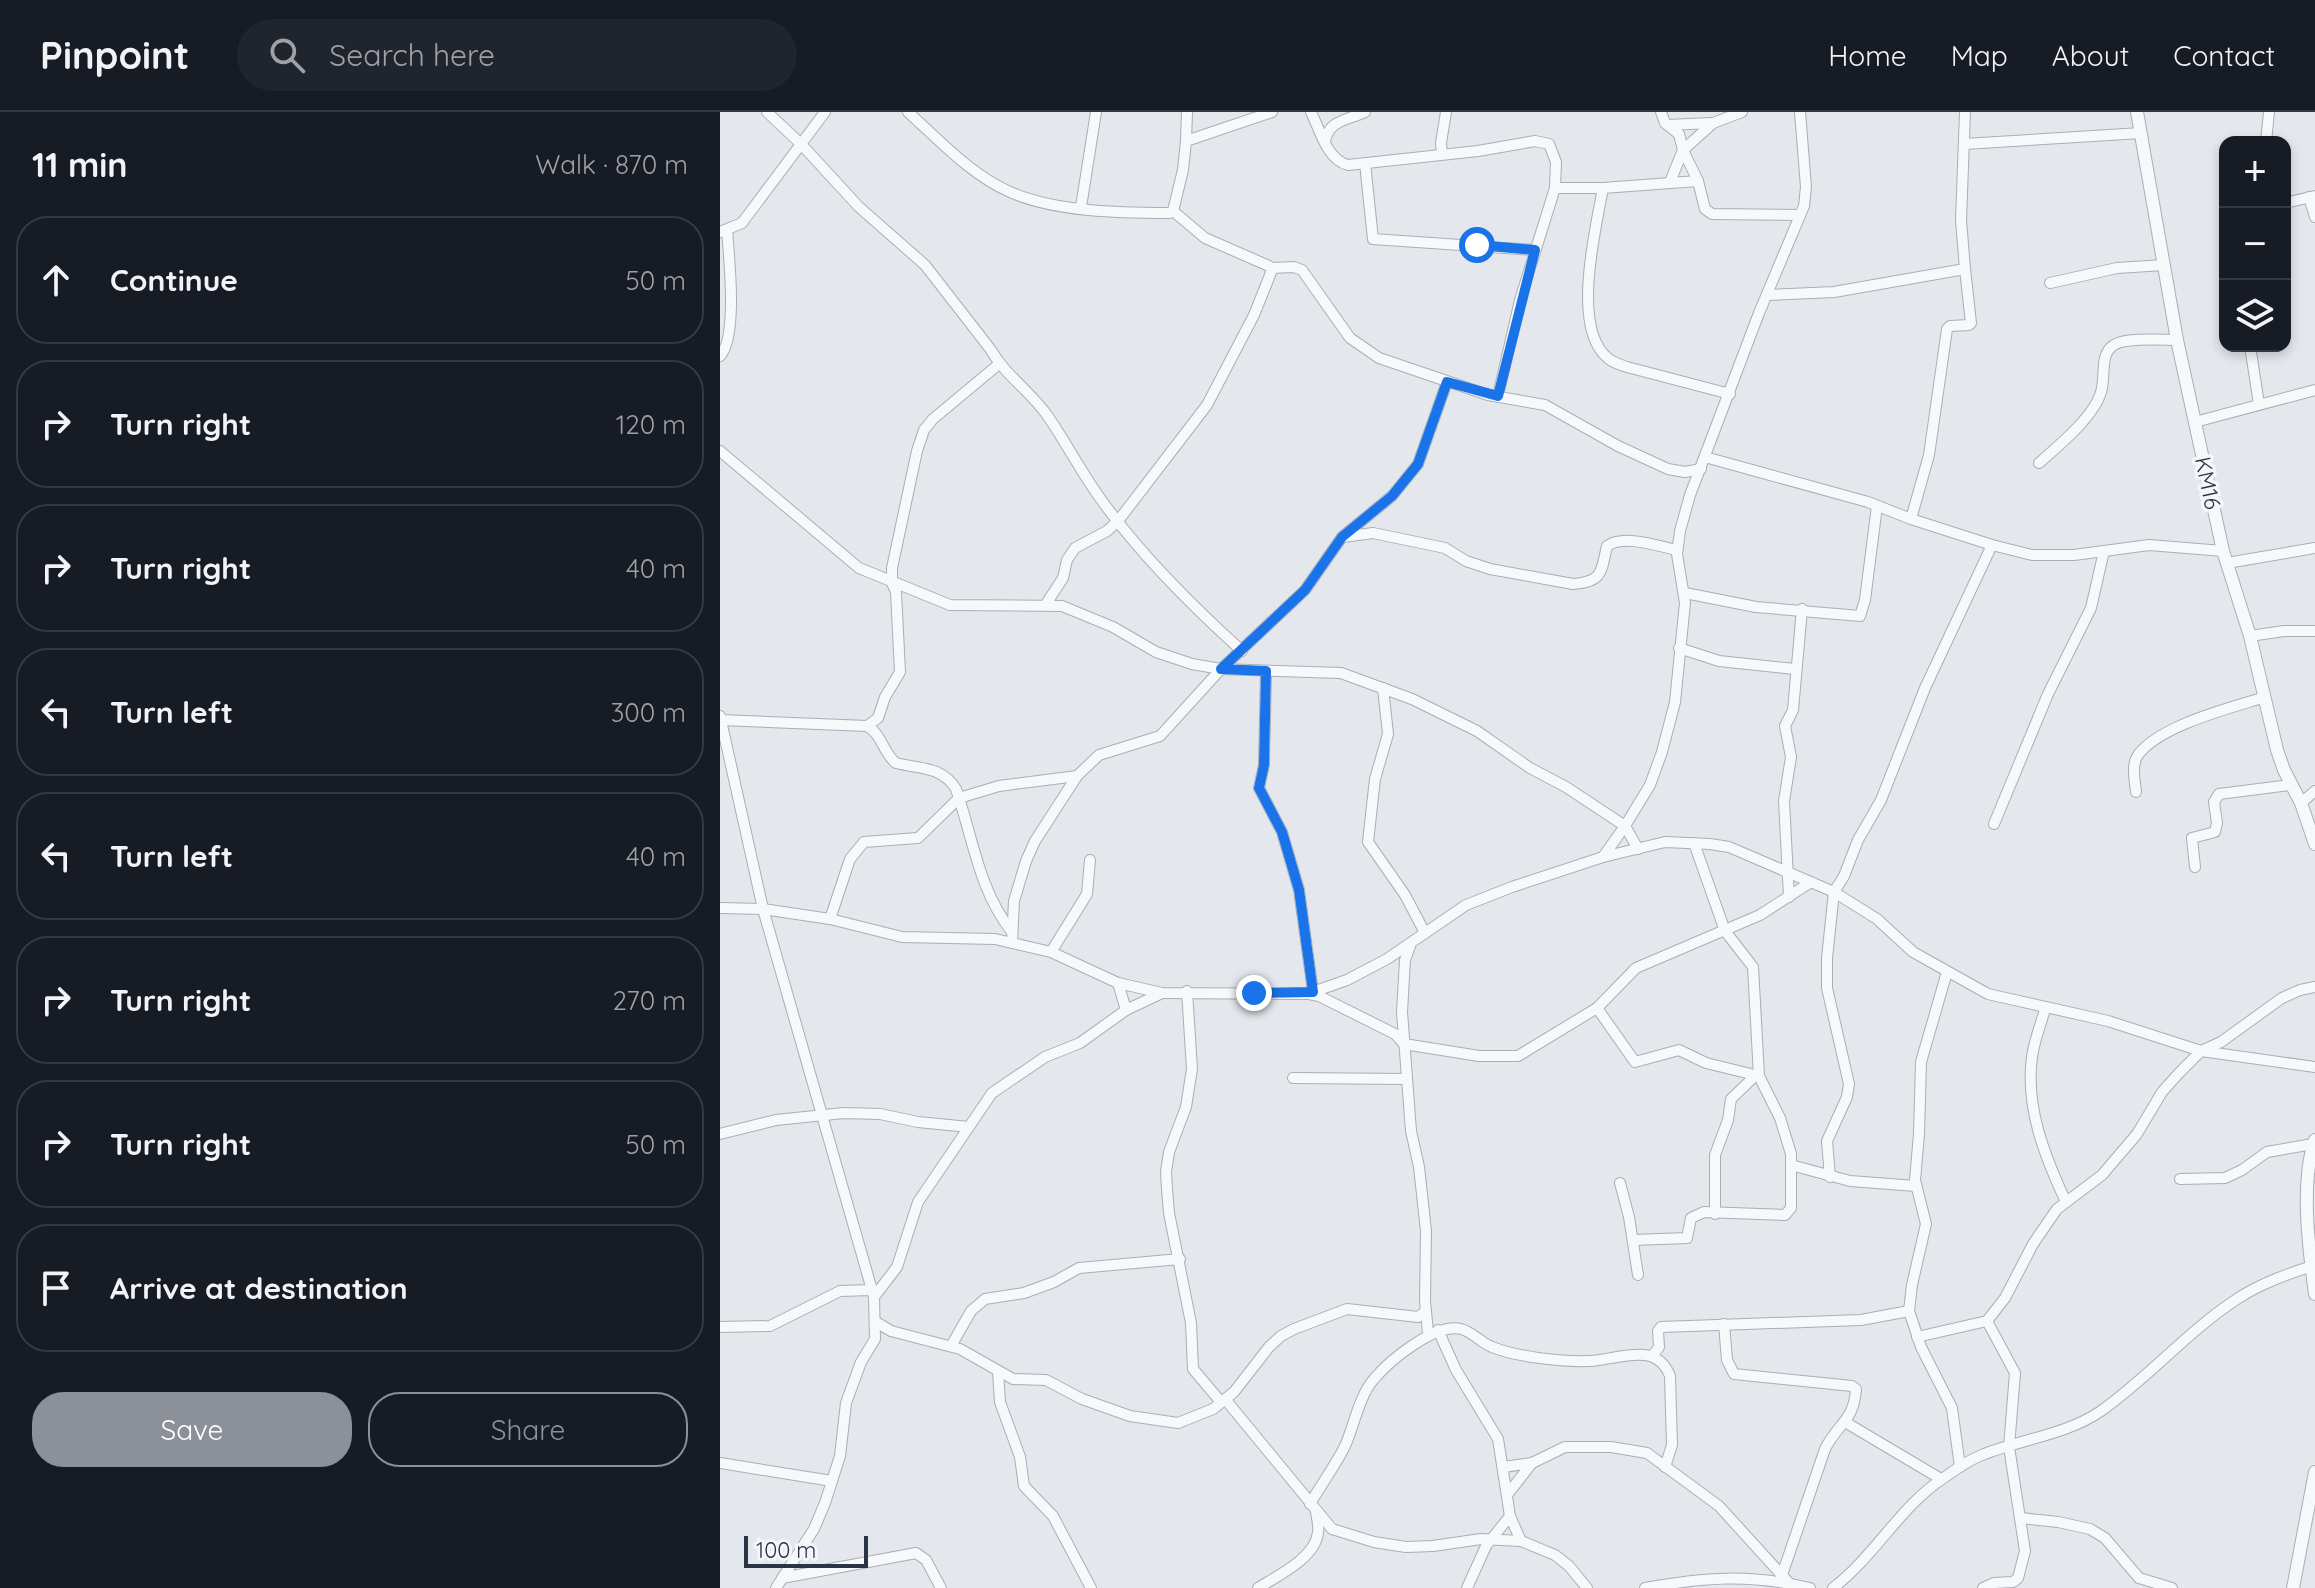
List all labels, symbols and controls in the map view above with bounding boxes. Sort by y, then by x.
search box [237,19,797,91]
text: Pinpoint [40,31,189,79]
icon: search [265,33,309,77]
text: Search here [329,36,495,74]
text: Home [1828,38,1907,73]
text: Map [1951,38,2008,73]
text: About [2052,38,2129,73]
text: Contact [2173,38,2275,73]
map controls [2219,136,2291,352]
button: + [2219,136,2291,208]
text: 11 min [32,143,128,186]
text: Walk · 870 m [535,148,688,181]
button: − [2219,208,2291,280]
route start [1459,227,1495,263]
icon: ahead [34,258,78,302]
text: Continue [110,261,238,299]
text: 50 m [626,264,686,297]
button: layers [2219,280,2291,352]
icon: right [34,402,78,446]
text: Turn right [110,405,251,443]
text: 120 m [616,408,686,441]
street label: KM16 [2189,454,2227,512]
icon: right [34,546,78,590]
text: Turn right [110,549,251,587]
text: 40 m [626,552,686,585]
icon: left [34,690,78,734]
text: Turn left [110,693,233,731]
text: 300 m [611,696,686,729]
icon: left [34,834,78,878]
text: Turn left [110,837,233,875]
text: 40 m [626,840,686,873]
route end [1236,975,1272,1011]
icon: right [34,978,78,1022]
text: Turn right [110,981,251,1019]
text: 270 m [612,984,686,1017]
icon: right [34,1122,78,1166]
text: Turn right [110,1125,251,1163]
text: 50 m [626,1128,686,1161]
icon: arrive [34,1266,78,1310]
text: Arrive at destination [110,1269,408,1307]
button: Save [32,1392,352,1467]
button: Share [368,1392,688,1467]
scale bar [744,1532,868,1568]
text: 100 m [756,1536,816,1564]

